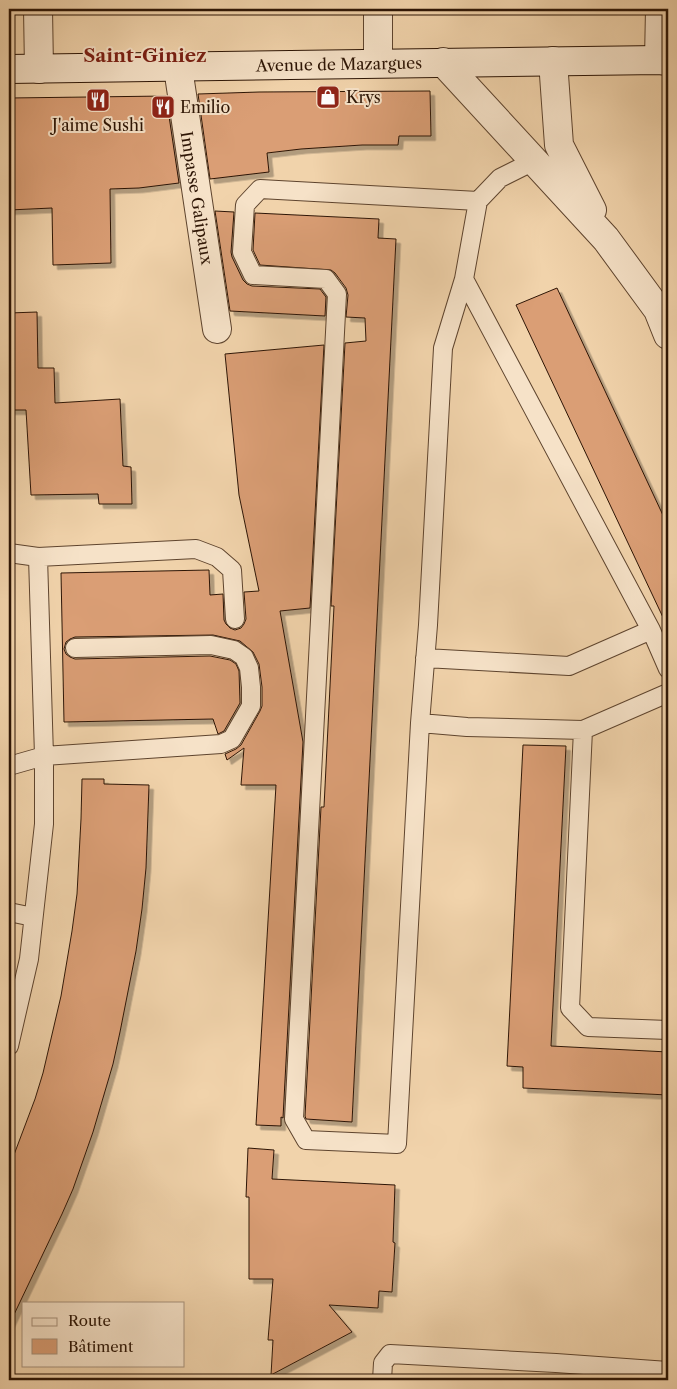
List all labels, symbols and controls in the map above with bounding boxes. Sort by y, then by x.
district label: Saint-Giniez [83,44,207,67]
street label: Avenue de Mazargues [255,53,422,75]
shop icon: Krys [315,84,341,110]
restaurant icon: J'aime Sushi [85,87,111,113]
place label: Krys [346,87,381,107]
restaurant icon: Emilio [150,94,176,120]
place label: Emilio [180,97,230,117]
place label: J'aime Sushi [49,115,144,135]
street label: Impasse Galipaux [177,130,218,267]
legend [22,1302,185,1366]
text: Route [68,1311,111,1330]
text: Bâtiment [68,1337,134,1356]

